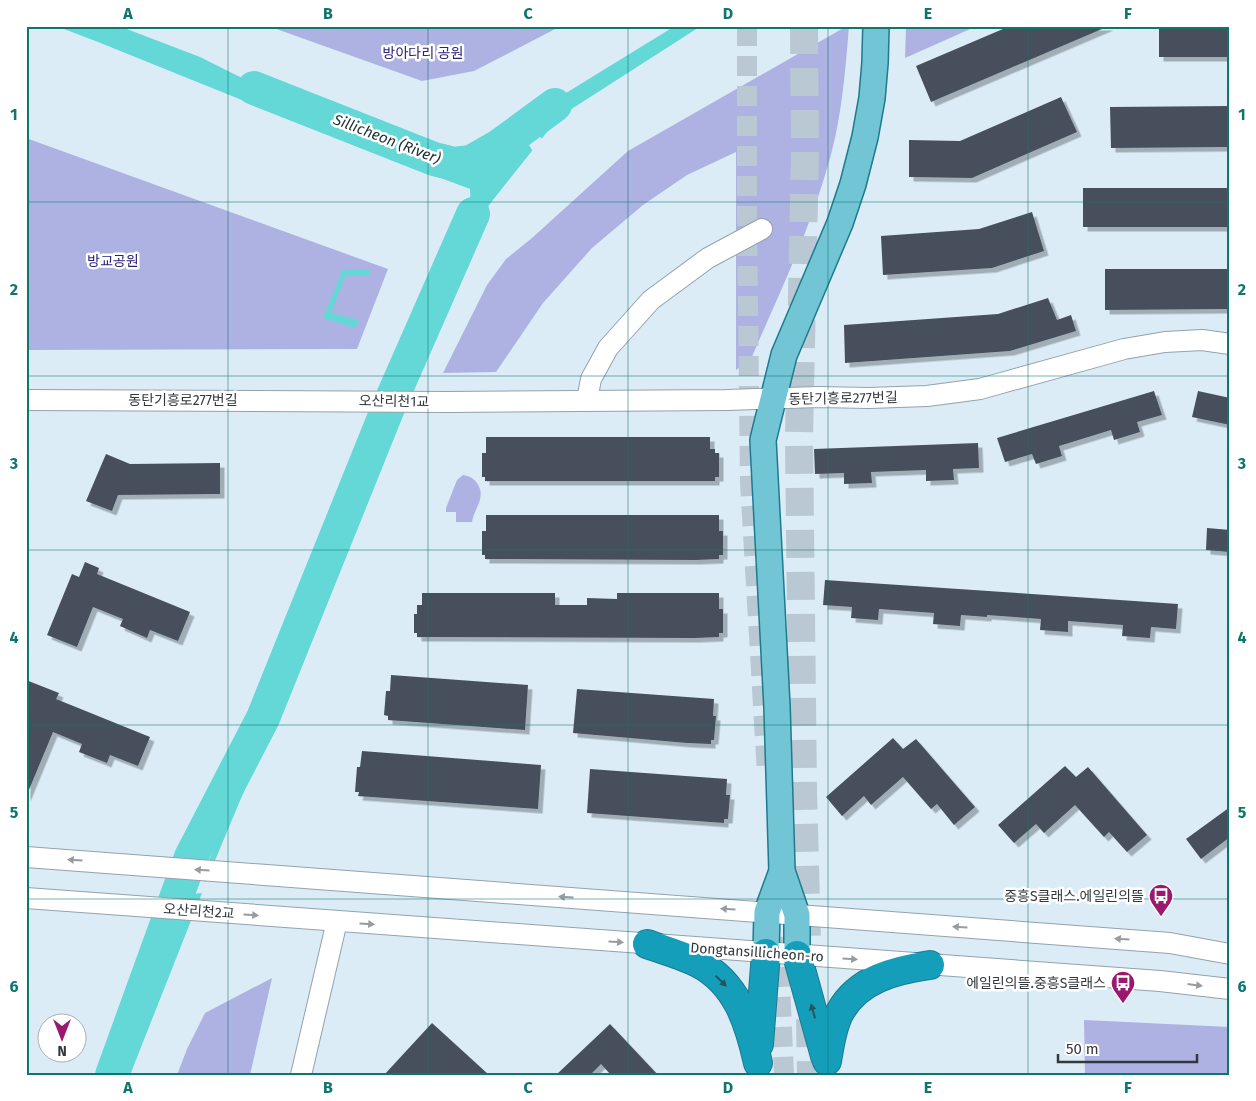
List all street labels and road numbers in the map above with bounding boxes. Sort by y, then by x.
street label: 동탄기흥로277번길 [788,389,898,408]
street label: 동탄기흥로277번길 [128,392,238,409]
street label: 오산리천1교 [359,392,429,411]
street label: 오산리천2교 [163,901,235,922]
street label: Dongtansillicheon-ro [690,939,824,966]

